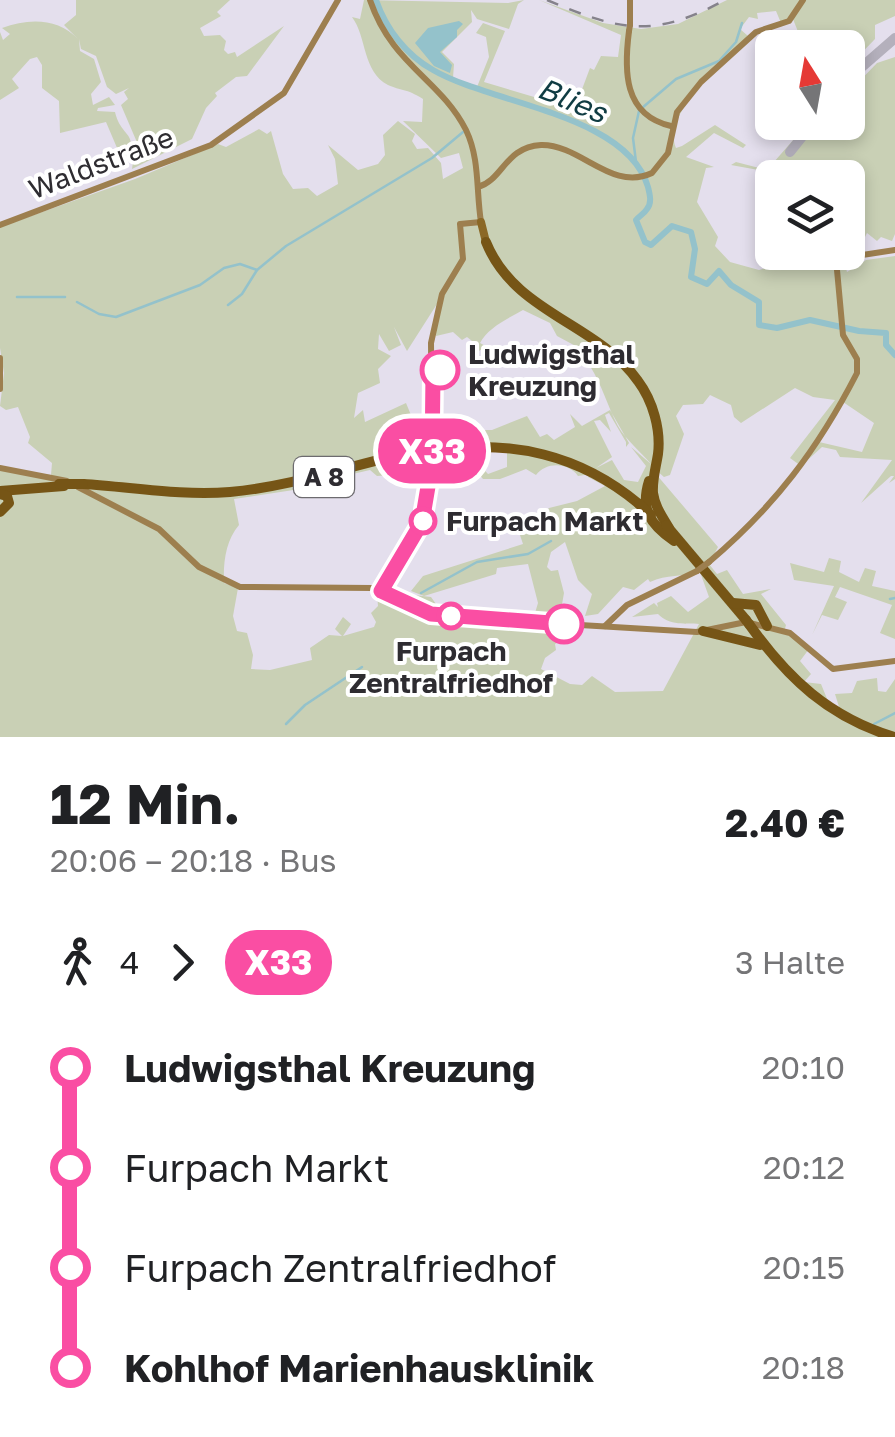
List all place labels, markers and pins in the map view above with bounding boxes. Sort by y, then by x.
place label: Ludwigsthal Kreuzung [468,337,635,402]
marker: Ludwigsthal Kreuzung [421,351,459,389]
place label: Furpach Markt [446,504,644,537]
marker: Furpach Markt [410,508,436,534]
marker: Furpach Zentralfriedhof [438,603,464,629]
unlabelled marker [545,605,583,643]
place label: Furpach Zentralfriedhof [349,634,554,699]

